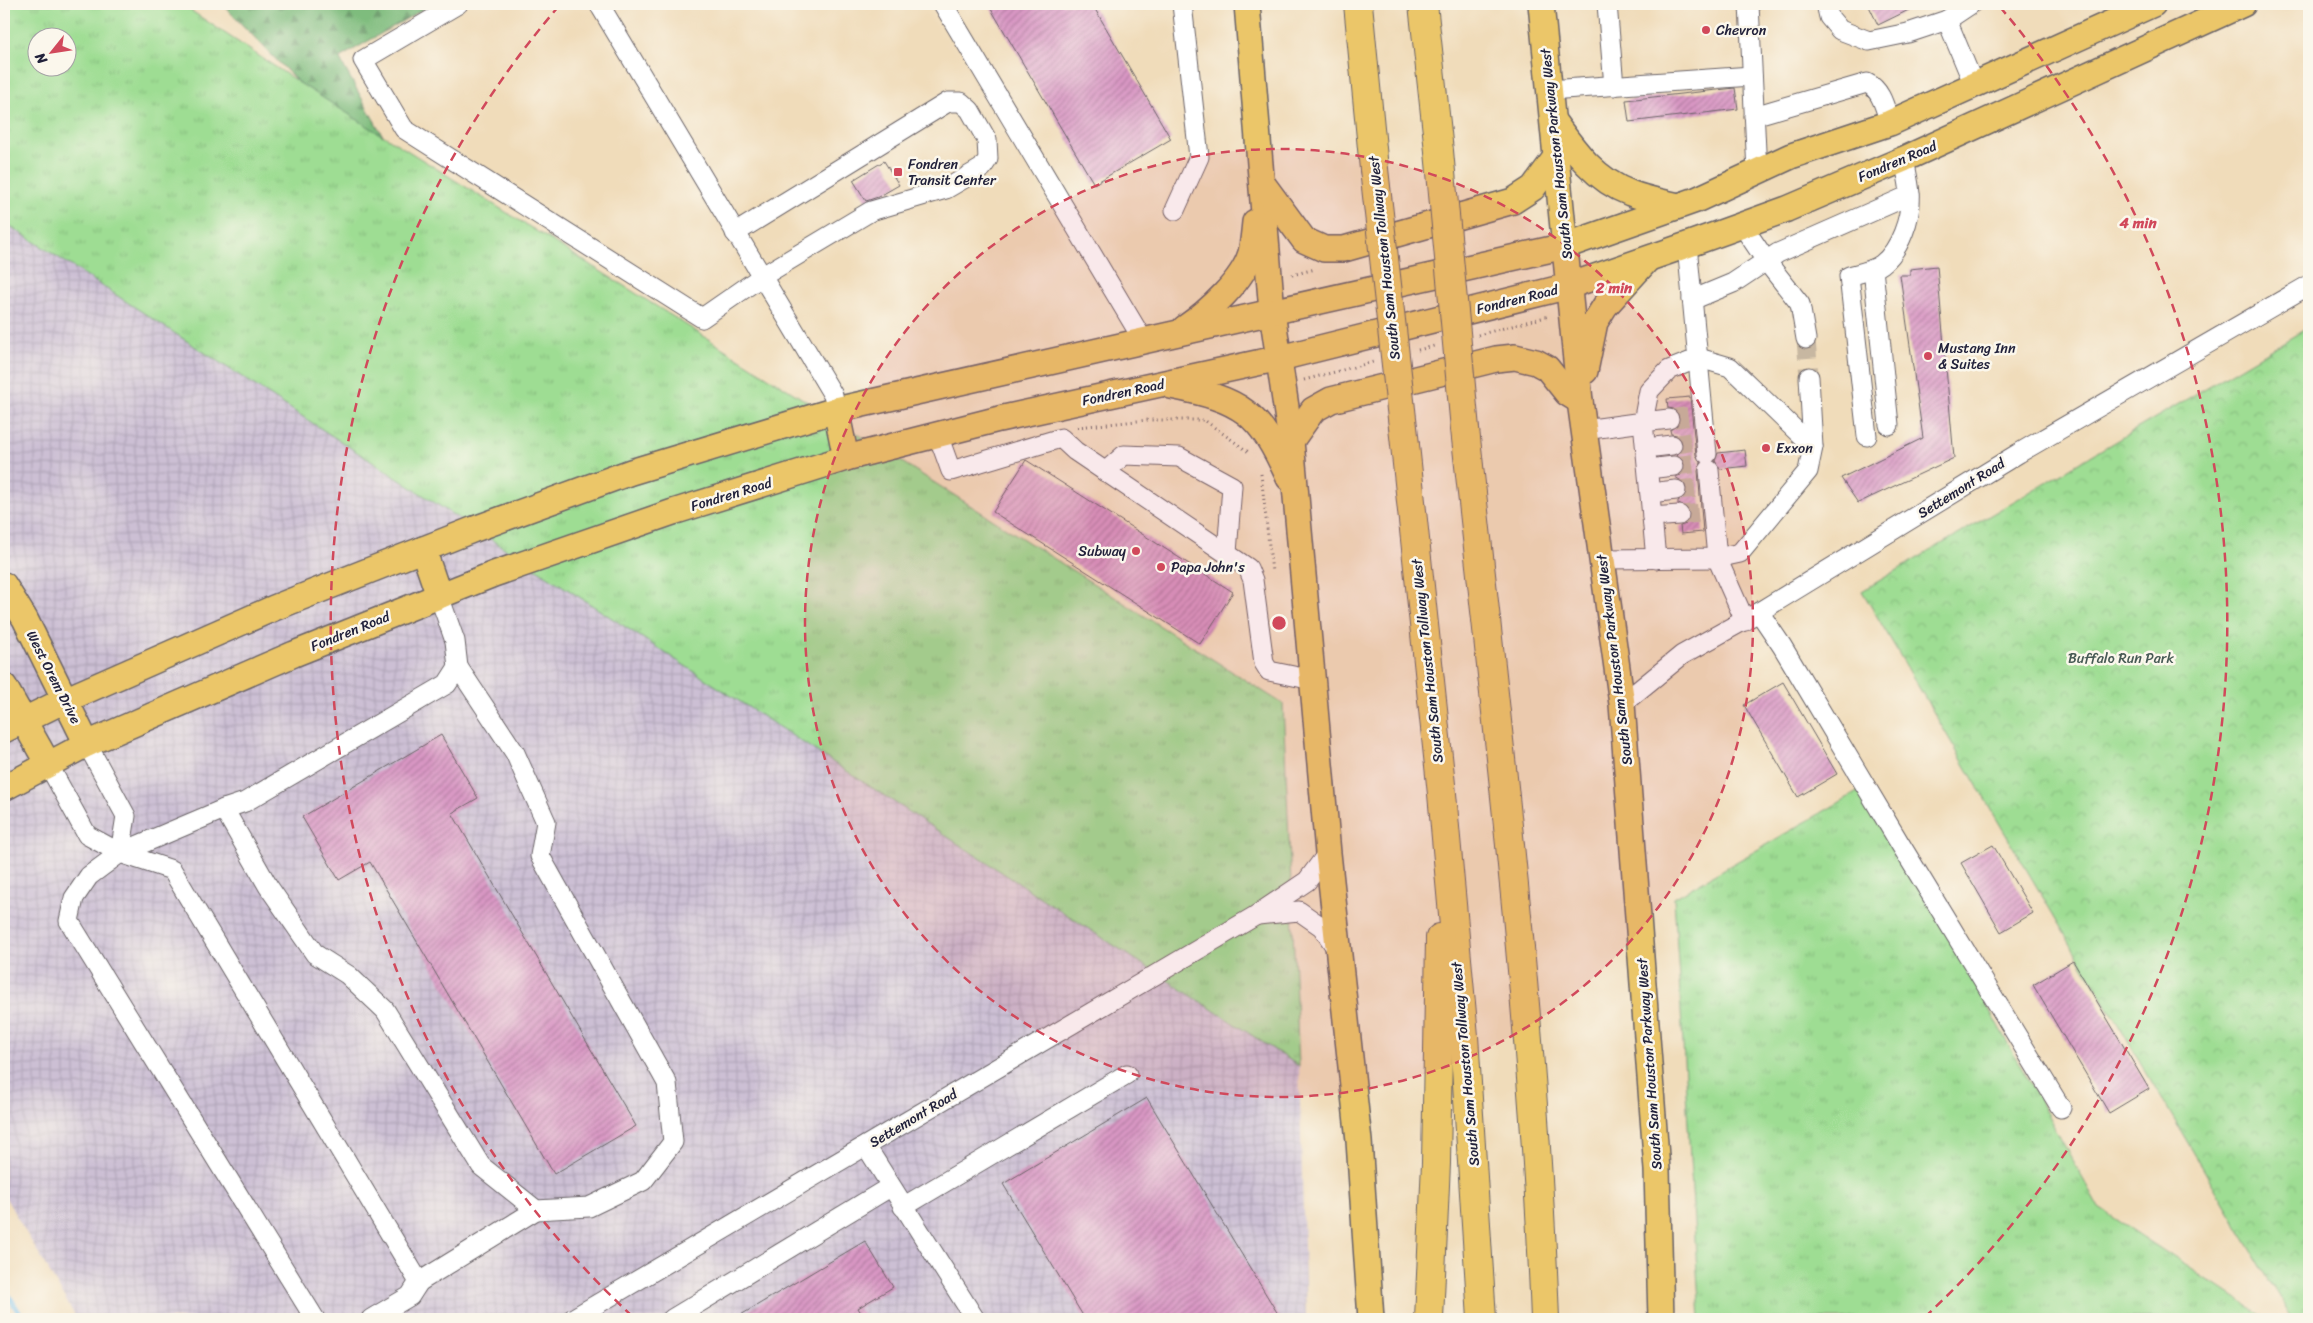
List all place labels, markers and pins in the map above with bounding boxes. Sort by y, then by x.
place label: Chevron [1716,18,1767,43]
marker: Chevron [1700,24,1712,36]
place label: Fondren Transit Center [908,152,997,193]
marker: Fondren Transit Center [892,166,904,178]
place label: Mustang Inn & Suites [1938,336,2016,377]
marker: Mustang Inn & Suites [1922,350,1934,362]
place label: Exxon [1776,436,1813,461]
marker: Exxon [1760,442,1772,454]
place label: Subway [1078,539,1127,564]
marker: Subway [1130,545,1142,557]
place label: Papa John's [1171,555,1245,580]
marker: Papa John's [1155,561,1167,573]
centre of rings [1270,614,1288,632]

